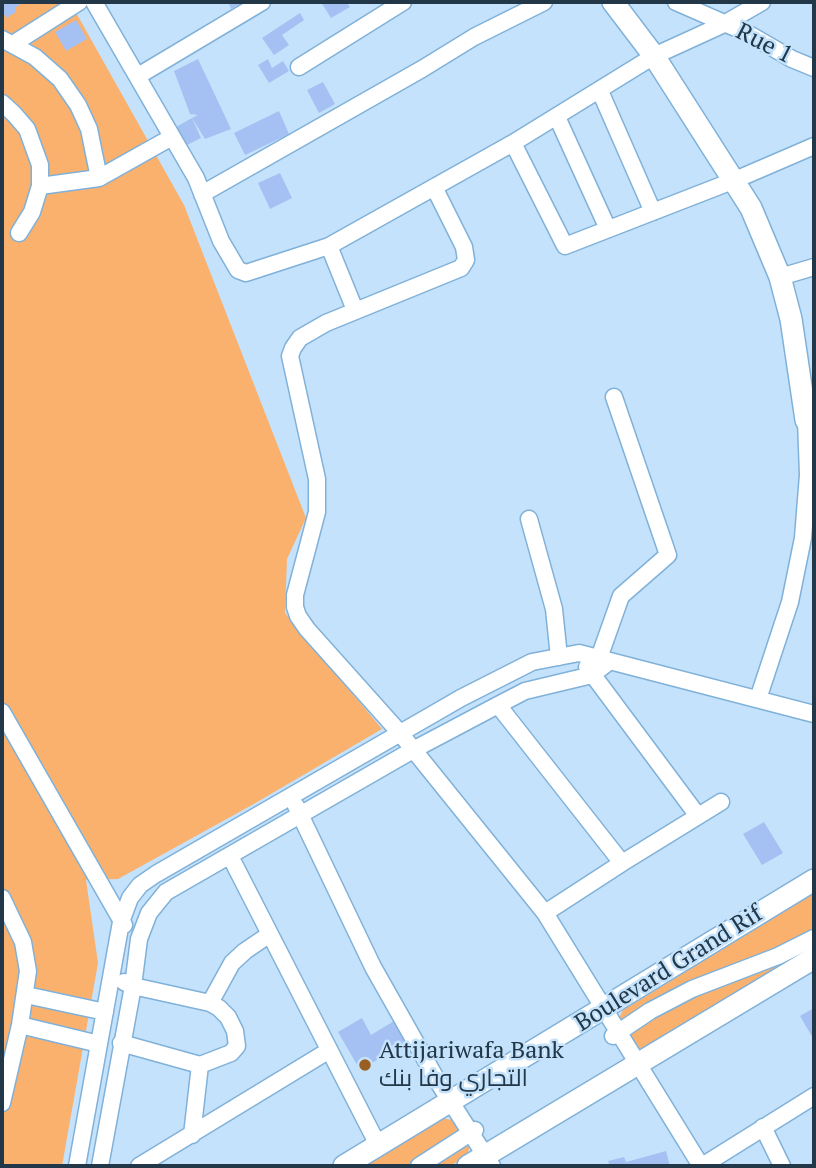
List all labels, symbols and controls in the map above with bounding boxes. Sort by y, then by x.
street label: Rue 1 [731,18,797,70]
street label: Boulevard Grand Rif [570,900,768,1038]
place label: Attijariwafa Bank التجاري وفا بنك [379,1037,564,1093]
marker: Attijariwafa Bank التجاري وفا بنك [357,1057,373,1073]

